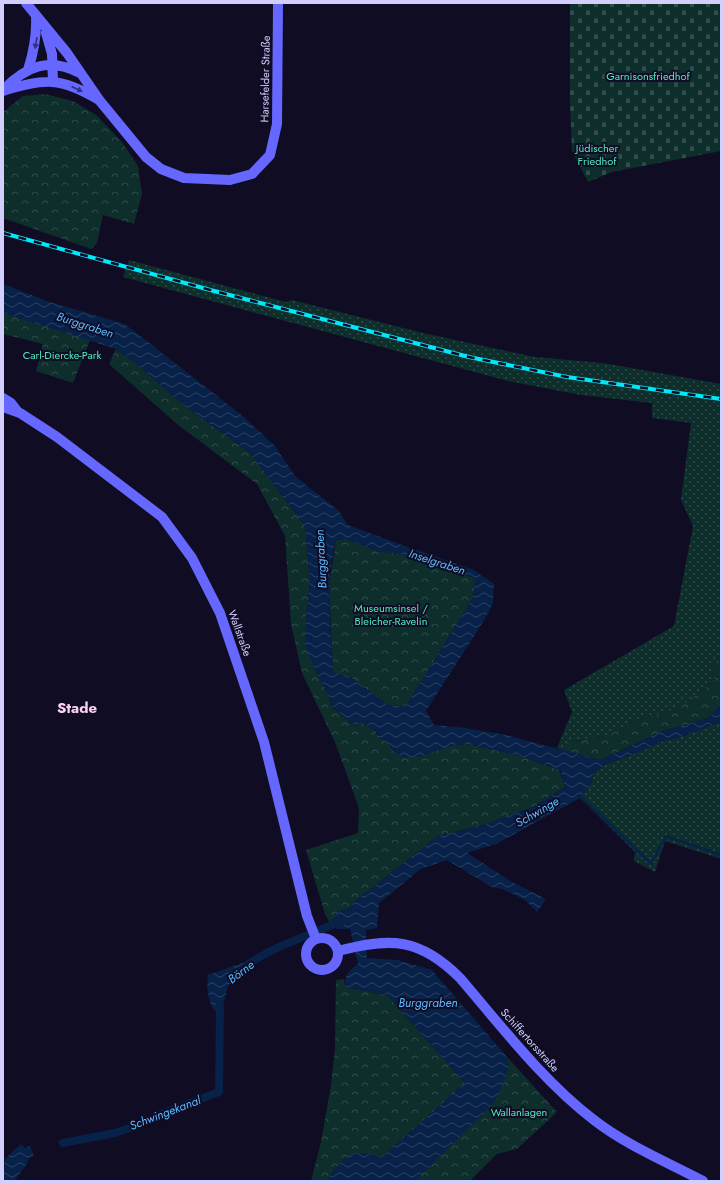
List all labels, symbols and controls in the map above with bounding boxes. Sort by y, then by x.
street label: Harsefelder Straße [256,35,274,123]
one-way arrow [32,37,38,49]
park label: Garnisonsfriedhof [606,68,691,84]
one-way arrow [72,86,83,92]
park label: Jüdischer Friedhof [574,140,618,169]
water label: Burggraben [54,307,116,343]
park label: Carl-Diercke-Park [23,347,101,363]
water label: Burggraben [310,529,332,589]
water label: Inselgraben [406,544,468,580]
park label: Museumsinsel / Bleicher-Ravelin [354,600,428,629]
street label: Wallstraße [224,608,256,659]
district label: Stade [57,697,97,719]
water label: Schwinge [512,792,562,832]
water label: Börne [224,956,258,988]
water label: Burggraben [398,994,458,1012]
street label: Schiffertorsstraße [497,1005,563,1076]
water label: Schwingekanal [127,1091,204,1135]
park label: Wallanlagen [491,1104,547,1120]

